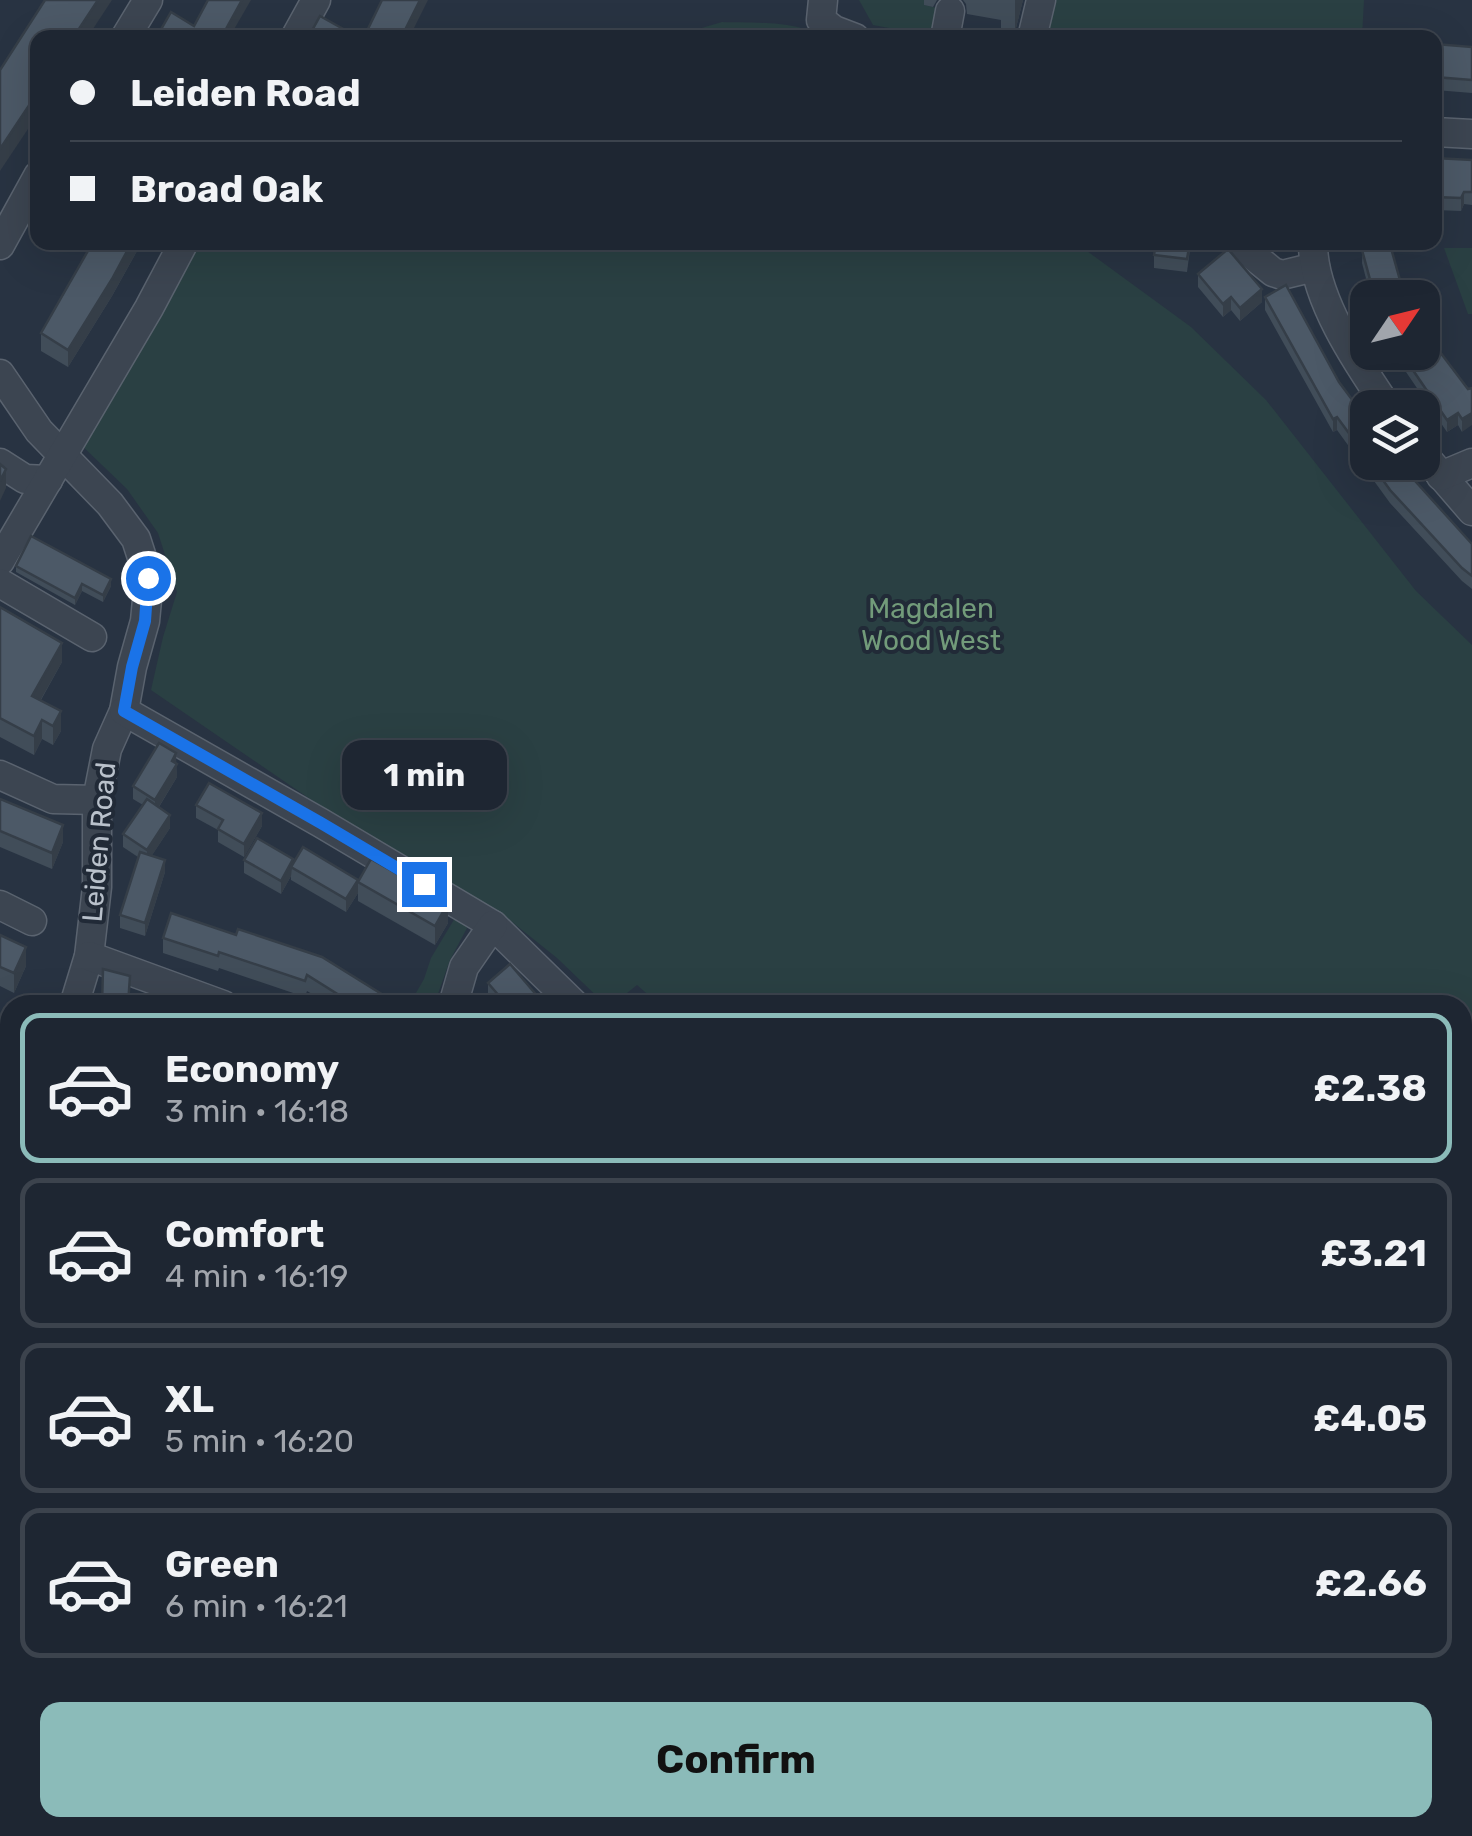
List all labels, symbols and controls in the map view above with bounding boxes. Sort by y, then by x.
text: Leiden Road [130,70,361,116]
text: Broad Oak [130,166,323,212]
north arrow [1350,280,1440,370]
map controls [1350,280,1440,480]
button: layers [1350,390,1440,480]
route start [126,556,171,601]
park label: Magdalen Wood West [861,592,1001,657]
callout: 1 min [342,739,506,809]
text: 1 min [384,756,465,794]
street label: Leiden Road [76,761,122,923]
route end [402,862,447,907]
icon: car [45,1043,135,1133]
text: Economy [165,1046,339,1092]
text: £2.38 [1313,1065,1427,1111]
text: 3 min · 16:18 [165,1092,349,1130]
icon: car [45,1208,135,1298]
text: Comfort [165,1211,324,1257]
text: £3.21 [1320,1230,1427,1276]
text: 4 min · 16:19 [165,1257,348,1295]
icon: car [45,1373,135,1463]
text: XL [165,1376,214,1422]
text: £4.05 [1313,1395,1427,1441]
text: 5 min · 16:20 [165,1422,354,1460]
icon: car [45,1538,135,1628]
text: Green [165,1541,279,1587]
text: £2.66 [1315,1560,1427,1606]
text: 6 min · 16:21 [165,1587,348,1625]
button: Confirm [40,1702,1432,1817]

